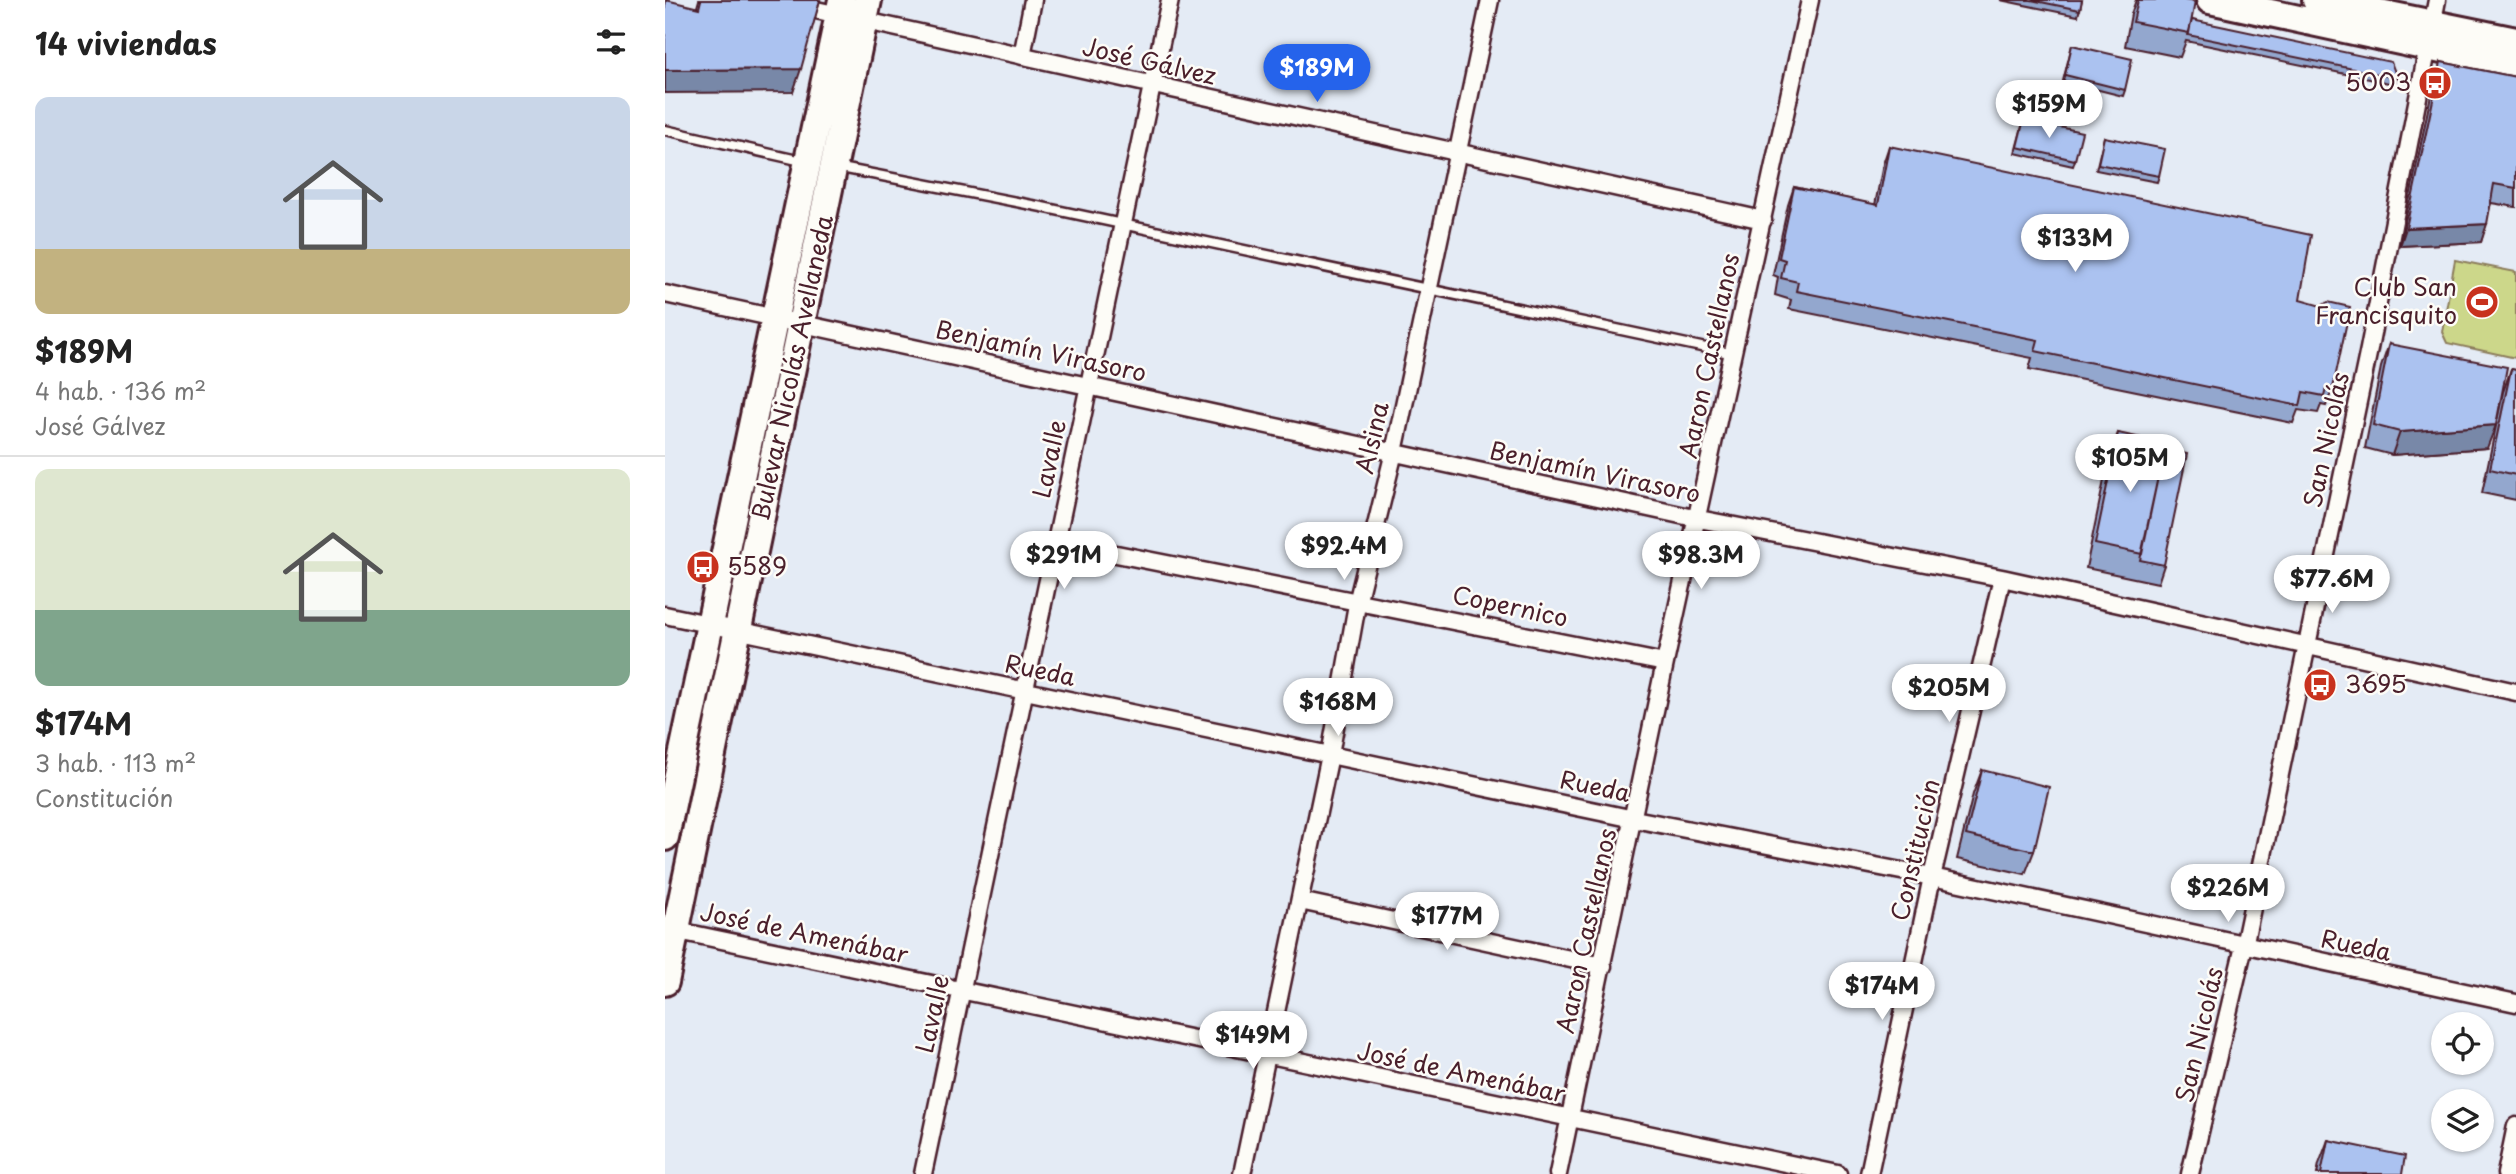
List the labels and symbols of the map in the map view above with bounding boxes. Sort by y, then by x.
street label: José Gálvez [1079,27,1220,93]
pin: $189M [1268,44,1366,104]
place label: 5003 [2345,63,2411,99]
bus stop icon: 5003 [2416,64,2454,102]
pin: $159M [2000,80,2098,140]
street label: Bulevar Nicolás Avellaneda [741,211,841,524]
pin: $133M [2026,215,2124,274]
street label: Aaron Castellanos [1669,250,1747,461]
place label: Club San Francisquito [2315,268,2457,332]
sports icon: Club San Francisquito [2463,283,2501,321]
street label: Benjamín Virasoro [933,310,1150,390]
street label: San Nicolás [2293,368,2357,511]
street label: Alsina [1345,398,1397,477]
street label: Lavalle [1022,416,1074,501]
street label: Benjamín Virasoro [1487,431,1704,511]
pin: $105M [2081,434,2179,494]
pin: $92.4M [1287,522,1401,582]
pin: $291M [1015,532,1113,591]
pin: $98.3M [1644,532,1758,591]
place label: 5589 [727,547,787,583]
bus stop icon: 5589 [684,548,722,586]
pin: $77.6M [2275,556,2389,615]
street label: Copernico [1449,575,1571,635]
street label: Rueda [1002,644,1079,694]
pin: $205M [1900,664,1998,724]
place label: 3695 [2345,665,2407,701]
bus stop icon: 3695 [2301,666,2339,704]
pin: $168M [1289,678,1387,738]
street label: Rueda [1557,760,1634,810]
street label: Constitución [1880,775,1948,924]
street label: Aaron Castellanos [1546,825,1624,1036]
pin: $226M [2179,864,2277,924]
street label: José de Amenábar [697,892,912,972]
pin: $177M [1398,892,1496,952]
street label: Rueda [2318,919,2395,969]
pin: $174M [1833,962,1931,1022]
street label: San Nicolás [2165,963,2231,1106]
street label: Lavalle [905,971,957,1056]
pin: $149M [1204,1012,1302,1071]
street label: José de Amenábar [1354,1031,1569,1111]

